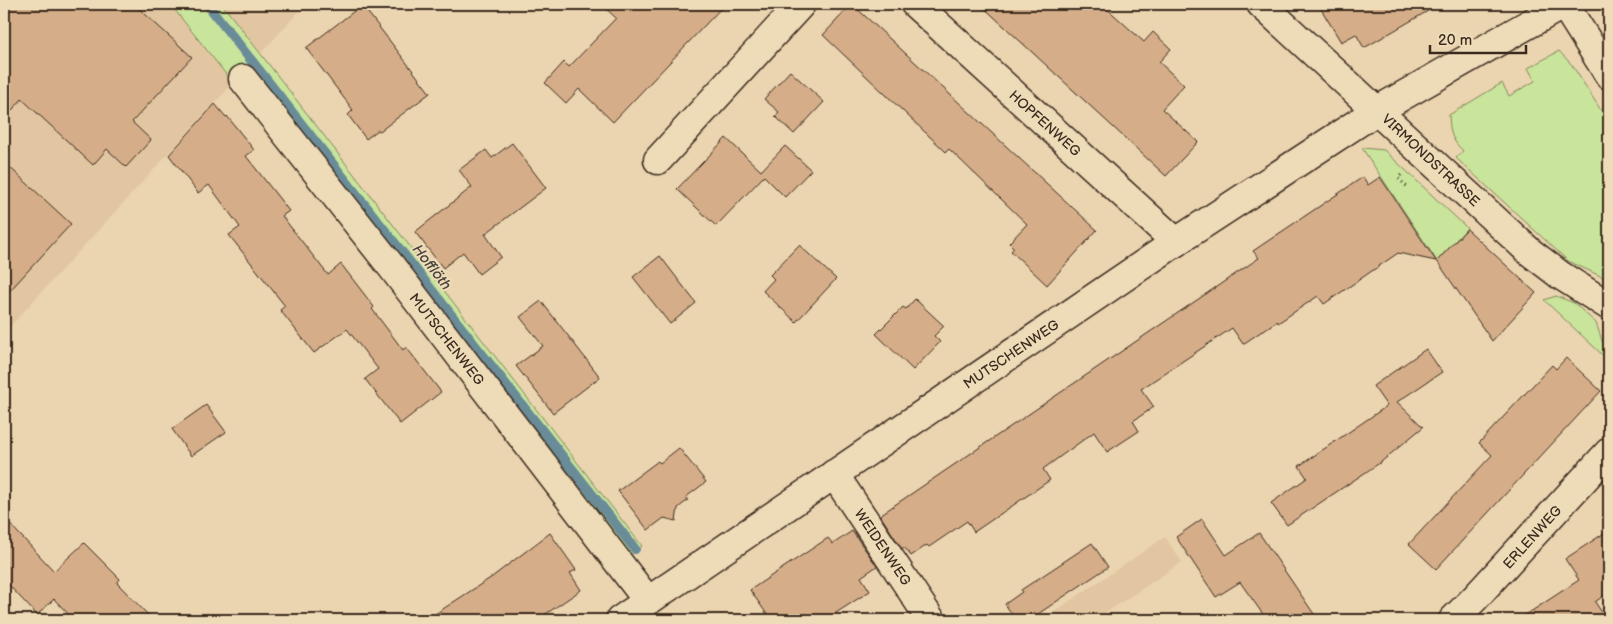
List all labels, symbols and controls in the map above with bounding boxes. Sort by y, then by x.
scale bar [1430,22,1527,54]
text: 20 m [1438,31,1472,50]
street label: HOPFENWEG [1005,87,1084,160]
street label: VIRMONDSTRASSE [1378,111,1483,210]
water label: Hofflöth [408,241,455,294]
street label: MUTSCHENWEG [406,290,488,389]
street label: MUTSCHENWEG [960,316,1063,393]
street label: ERLENWEG [1499,502,1566,573]
street label: WEIDENWEG [851,506,915,589]

